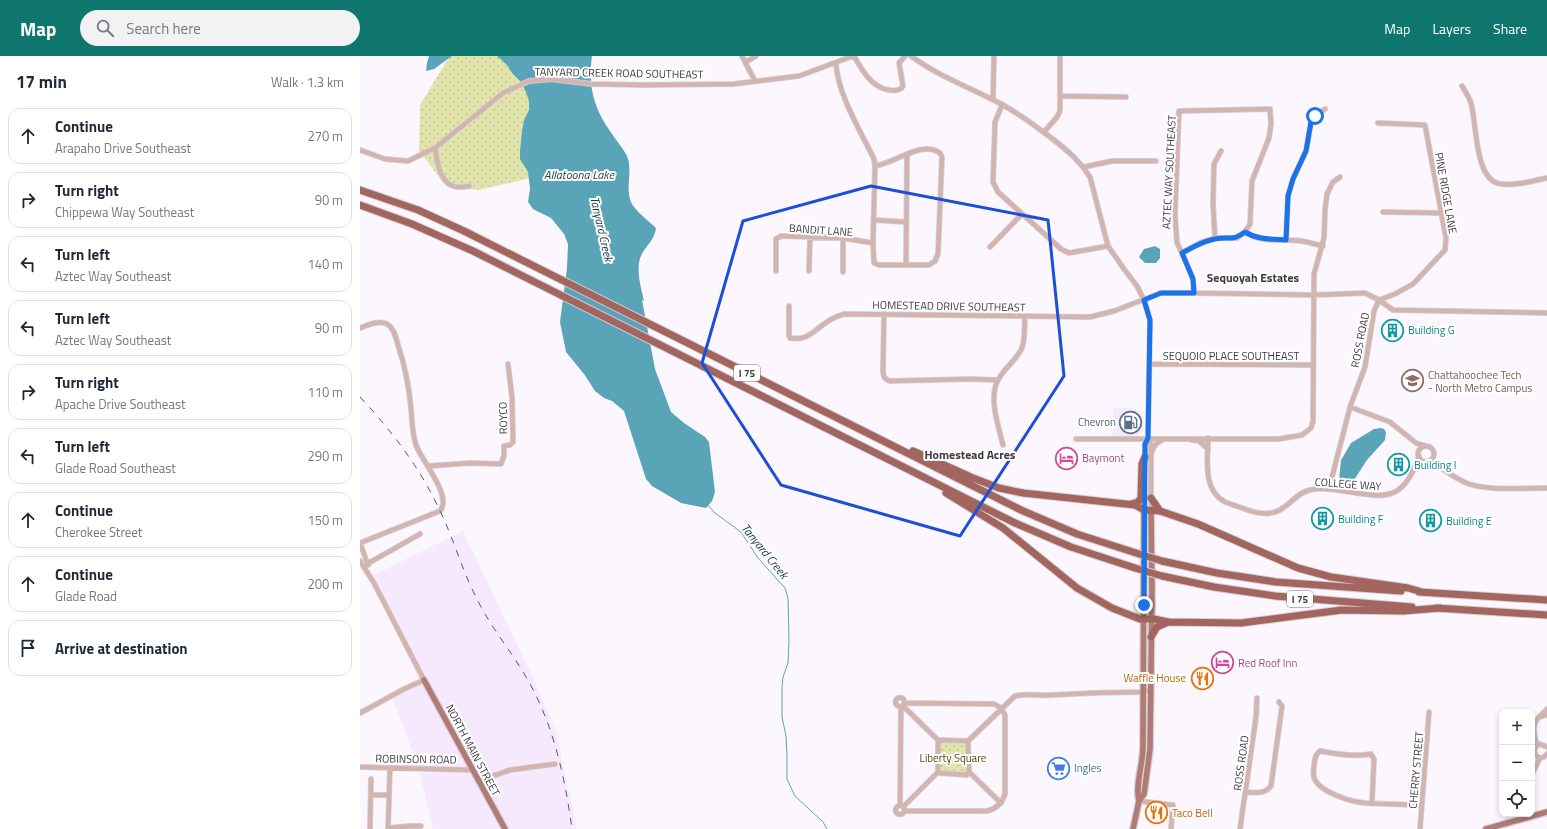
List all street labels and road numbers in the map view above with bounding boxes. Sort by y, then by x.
street label: TANYARD CREEK ROAD SOUTHEAST [534,64,704,82]
street label: AZTEC WAY SOUTHEAST [1158,114,1180,230]
street label: PINE RIDGE LANE [1431,151,1461,235]
street label: BANDIT LANE [789,220,853,240]
street label: HOMESTEAD DRIVE SOUTHEAST [872,297,1026,315]
street label: ROSS ROAD [1347,311,1373,369]
street label: SEQUOIO PLACE SOUTHEAST [1163,348,1299,364]
road number: I 75 [734,365,760,381]
street label: ROYCO [495,402,511,434]
street label: COLLEGE WAY [1314,474,1382,494]
road number: I 75 [1287,591,1313,607]
street label: NORTH MAIN STREET [442,701,504,799]
street label: CHERRY STREET [1405,730,1427,809]
street label: ROSS ROAD [1229,734,1253,792]
street label: ROBINSON ROAD [375,750,457,768]

